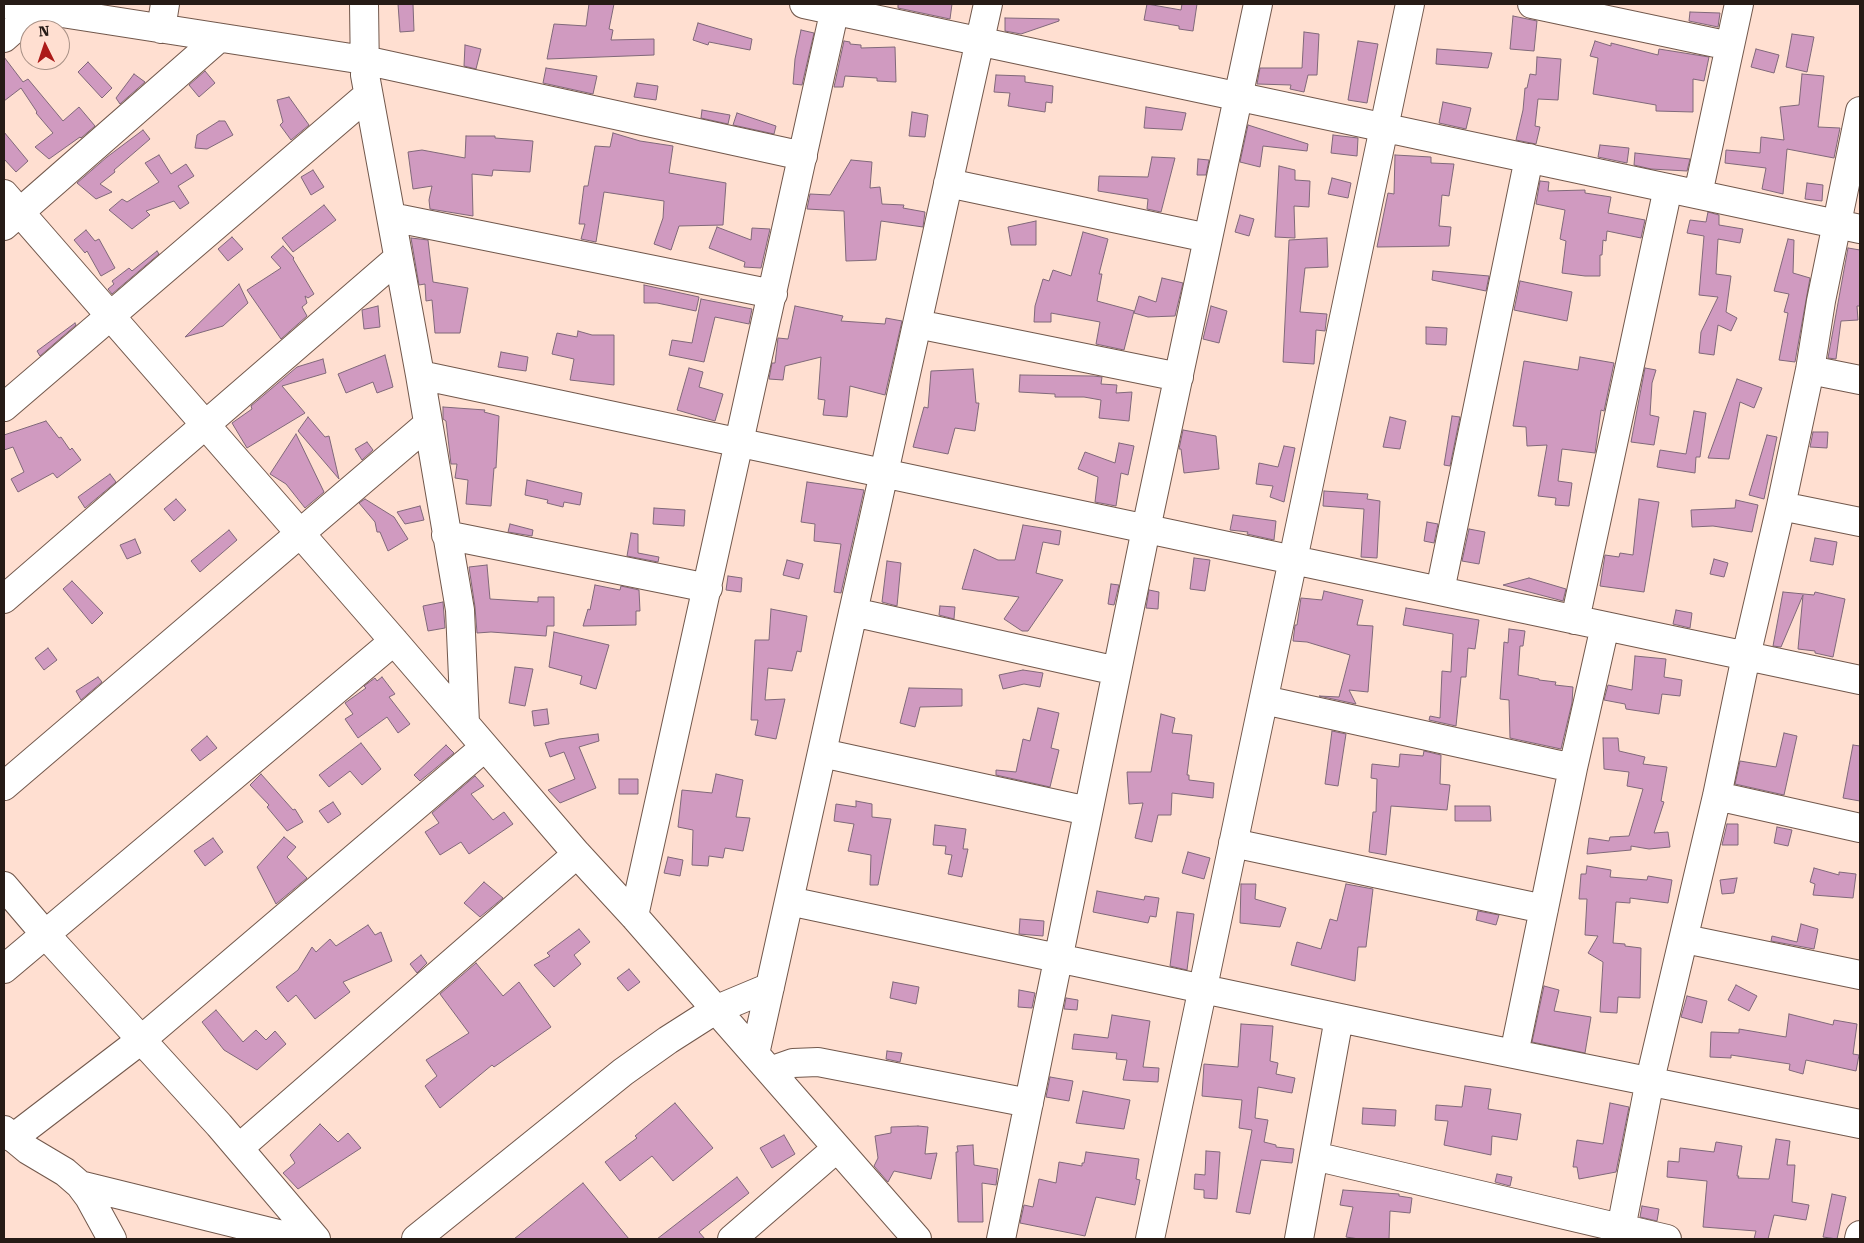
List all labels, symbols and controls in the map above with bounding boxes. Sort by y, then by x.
north arrow [20,20,70,70]
text: N [38,23,50,39]

